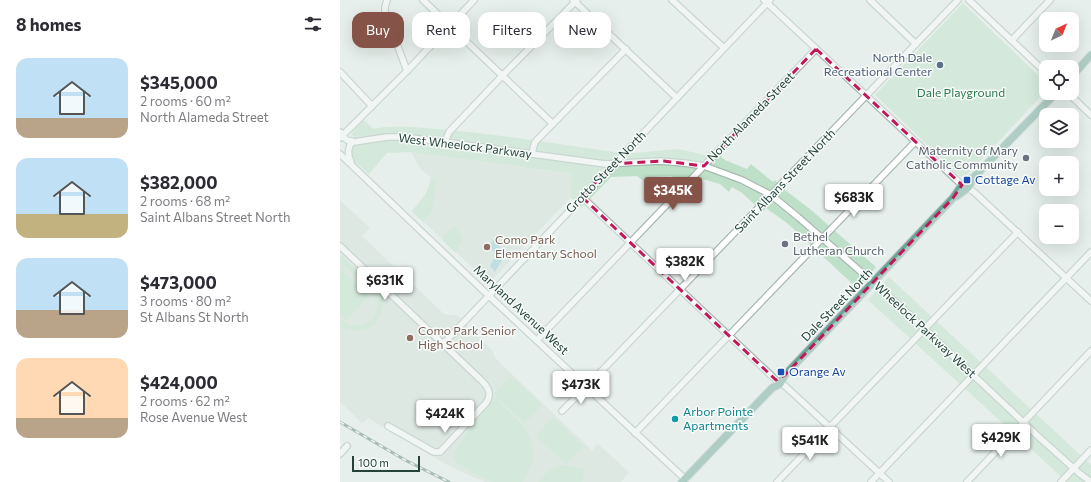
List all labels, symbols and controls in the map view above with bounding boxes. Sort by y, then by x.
chip: Buy [352,12,404,48]
chip: Rent [412,12,470,48]
chip: Filters [478,12,546,48]
chip: New [554,12,611,48]
north arrow [1039,12,1079,52]
map controls [1039,12,1079,244]
icon: filters [302,13,324,35]
text: 8 homes [16,14,81,35]
place label: North Dale Recreational Center [824,50,932,78]
marker: North Dale Recreational Center [935,60,945,70]
button: locate [1039,60,1079,100]
street label: North Alameda Street [704,69,797,164]
text: $345,000 [140,72,218,93]
icon: home [48,74,96,122]
park label: Dale Playground [917,85,1005,99]
text: 2 rooms · 60 m² [140,93,231,109]
button: layers [1039,108,1079,148]
text: North Alameda Street [140,109,269,125]
street label: Saint Albans Street North [731,125,838,235]
street label: Grotto Street North [562,127,648,215]
street label: West Wheelock Parkway [398,130,532,160]
place label: Maternity of Mary Catholic Community [906,143,1018,171]
marker: Maternity of Mary Catholic Community [1021,153,1031,163]
button: + [1039,156,1079,196]
text: $382,000 [140,172,218,193]
place label: Cottage Av [975,172,1035,186]
icon: home [48,174,96,222]
marker: Cottage Av [962,175,972,185]
pin: $345K [645,177,701,211]
text: $345K [653,182,693,198]
pin: $683K [826,184,882,218]
text: $683K [834,189,874,205]
text: 2 rooms · 68 m² [140,193,230,209]
button: − [1039,204,1079,244]
text: Saint Albans Street North [140,209,290,225]
place label: Bethel Lutheran Church [793,229,884,257]
place label: Como Park Elementary School [495,232,597,260]
marker: Bethel Lutheran Church [780,239,790,249]
marker: Como Park Elementary School [482,242,492,252]
pin: $382K [657,248,713,282]
text: $382K [665,253,705,269]
street label: Maryland Avenue West [471,262,572,357]
street label: Dale Street North [798,265,875,344]
pin: $631K [357,267,413,301]
text: $473,000 [140,272,217,293]
text: $631K [366,272,404,288]
icon: home [48,274,96,322]
street label: Wheelock Parkway West [872,278,980,380]
text: 3 rooms · 80 m² [140,293,231,309]
text: St Albans St North [140,309,249,325]
place label: Como Park Senior High School [418,323,516,351]
marker: Como Park Senior High School [405,333,415,343]
place label: Orange Av [789,364,846,378]
marker: Orange Av [776,367,786,377]
pin: $473K [553,371,609,405]
text: $424,000 [140,372,218,393]
icon: home [48,374,96,422]
text: $473K [562,376,600,392]
text: 2 rooms · 62 m² [140,393,230,409]
pin: $424K [417,400,473,434]
place label: Arbor Pointe Apartments [683,404,753,432]
text: $424K [425,405,465,421]
text: Rose Avenue West [140,409,247,425]
marker: Arbor Pointe Apartments [670,414,680,424]
pin: $429K [973,424,1029,458]
pin: $541K [782,427,838,461]
text: $429K [981,429,1021,445]
text: $541K [791,432,829,448]
scale bar [352,454,420,473]
text: 100 m [358,456,389,469]

